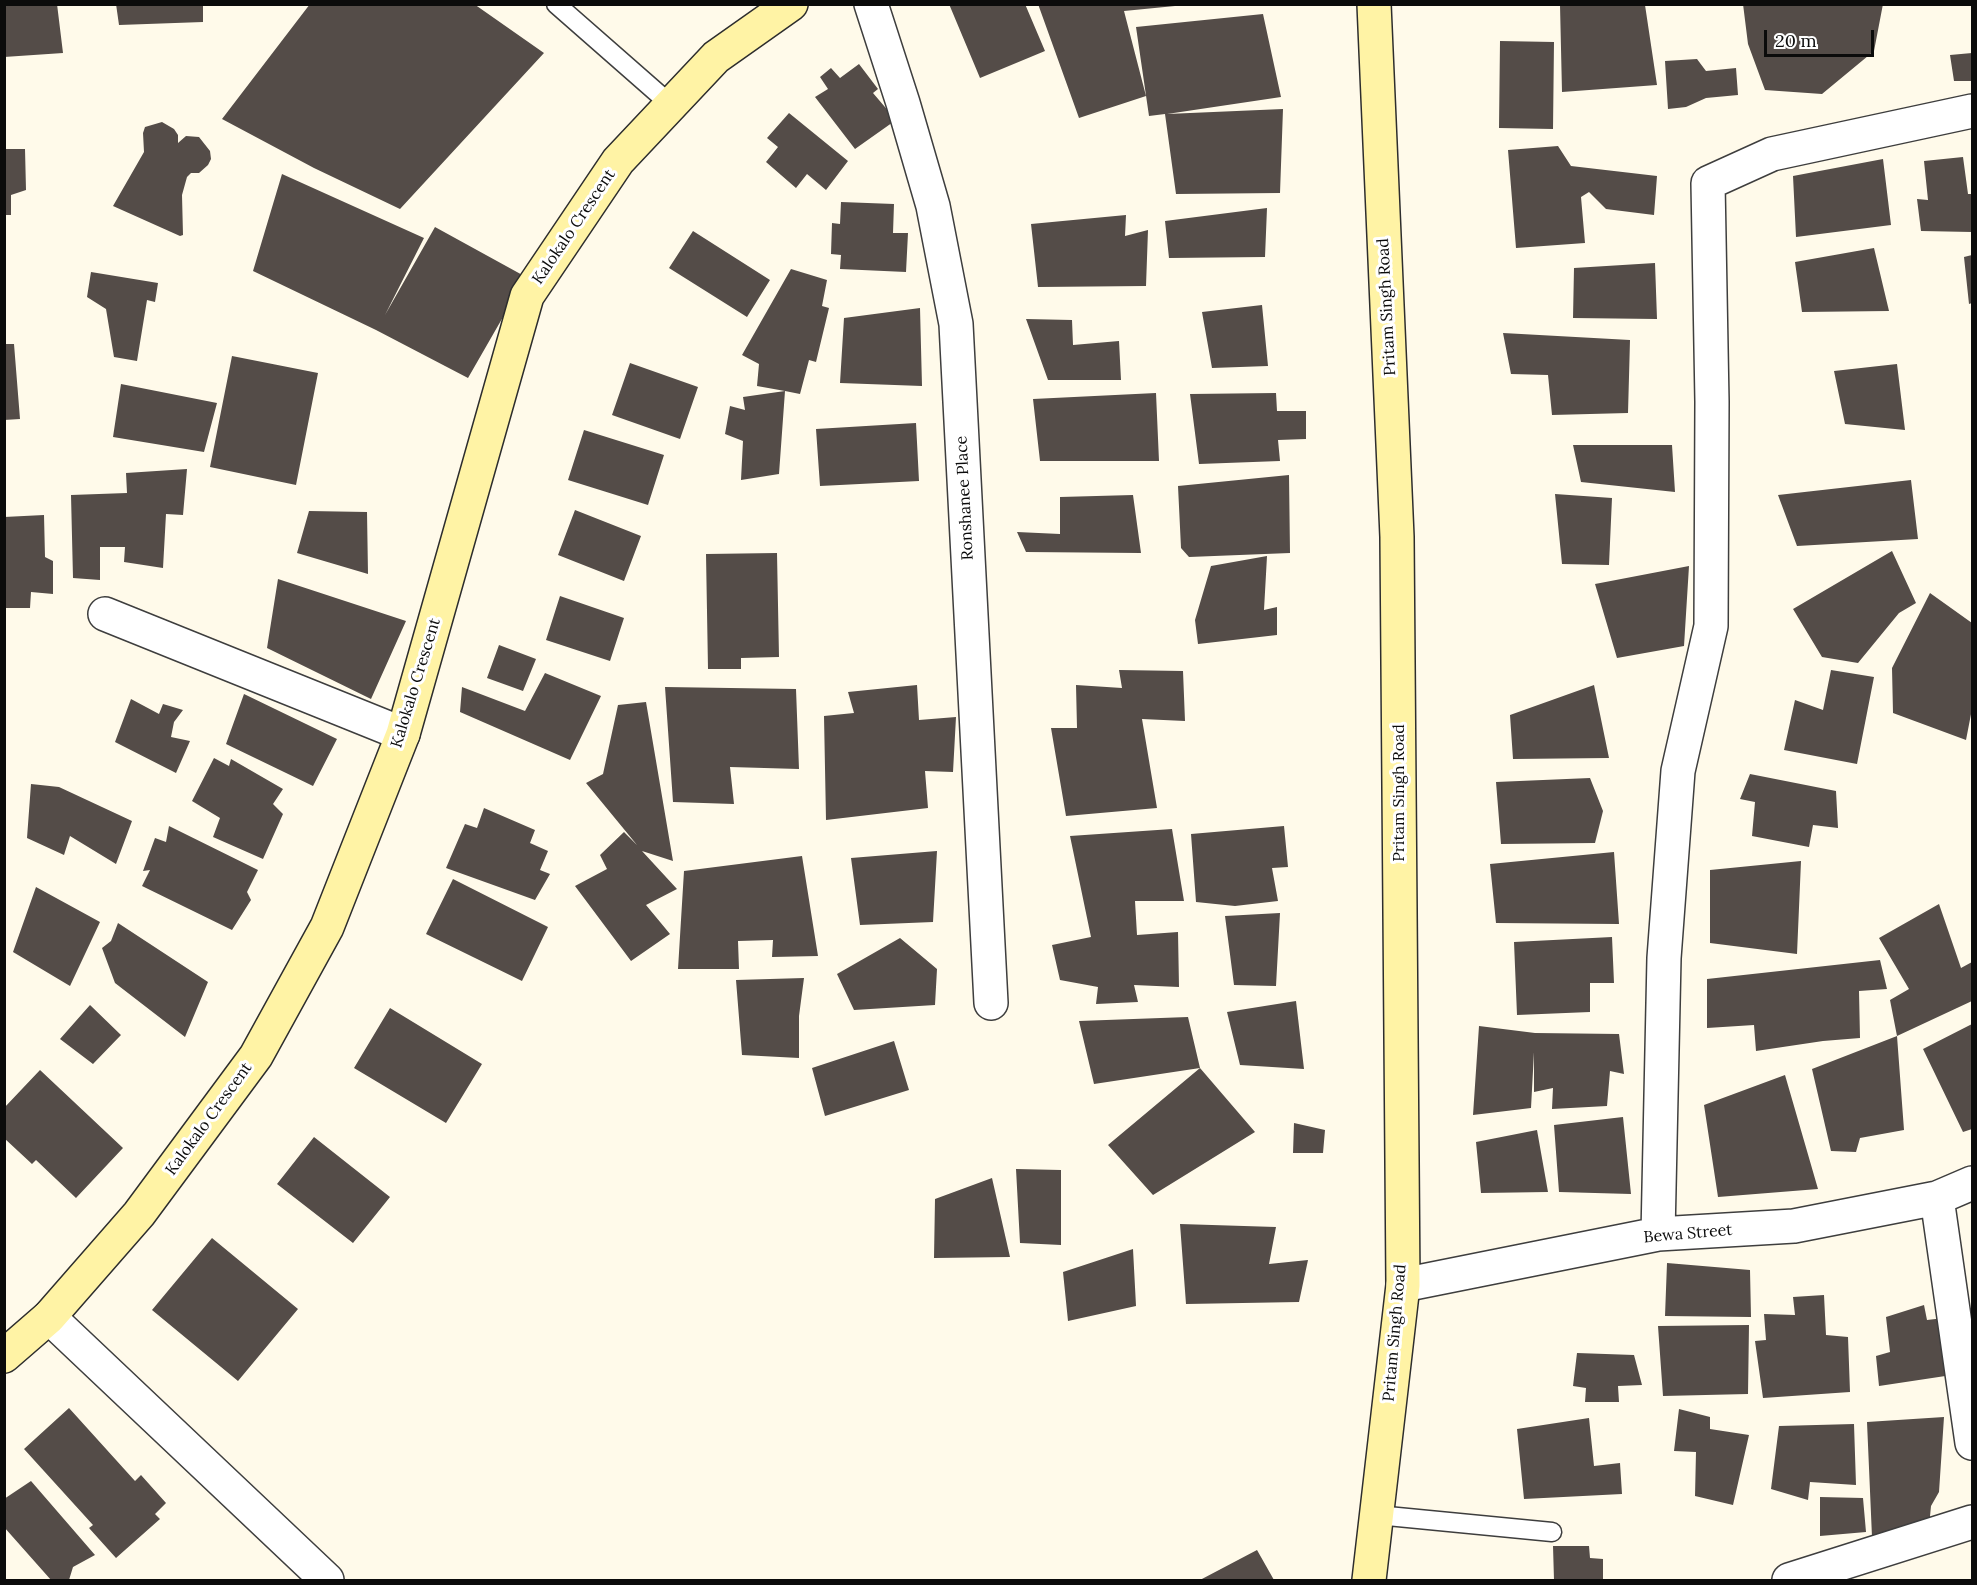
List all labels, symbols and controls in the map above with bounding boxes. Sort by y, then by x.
scale bar [1767,18,1876,56]
text: 20 m [1775,29,1817,52]
street label: Kalokalo Crescent [528,166,620,288]
street label: Pritam Singh Road [1374,238,1400,376]
street label: Ronshanee Place [952,435,978,561]
street label: Kalokalo Crescent [387,616,445,750]
street label: Pritam Singh Road [1389,724,1409,862]
street label: Kalokalo Crescent [162,1059,256,1179]
street label: Bewa Street [1643,1221,1733,1247]
street label: Pritam Singh Road [1379,1264,1411,1402]

